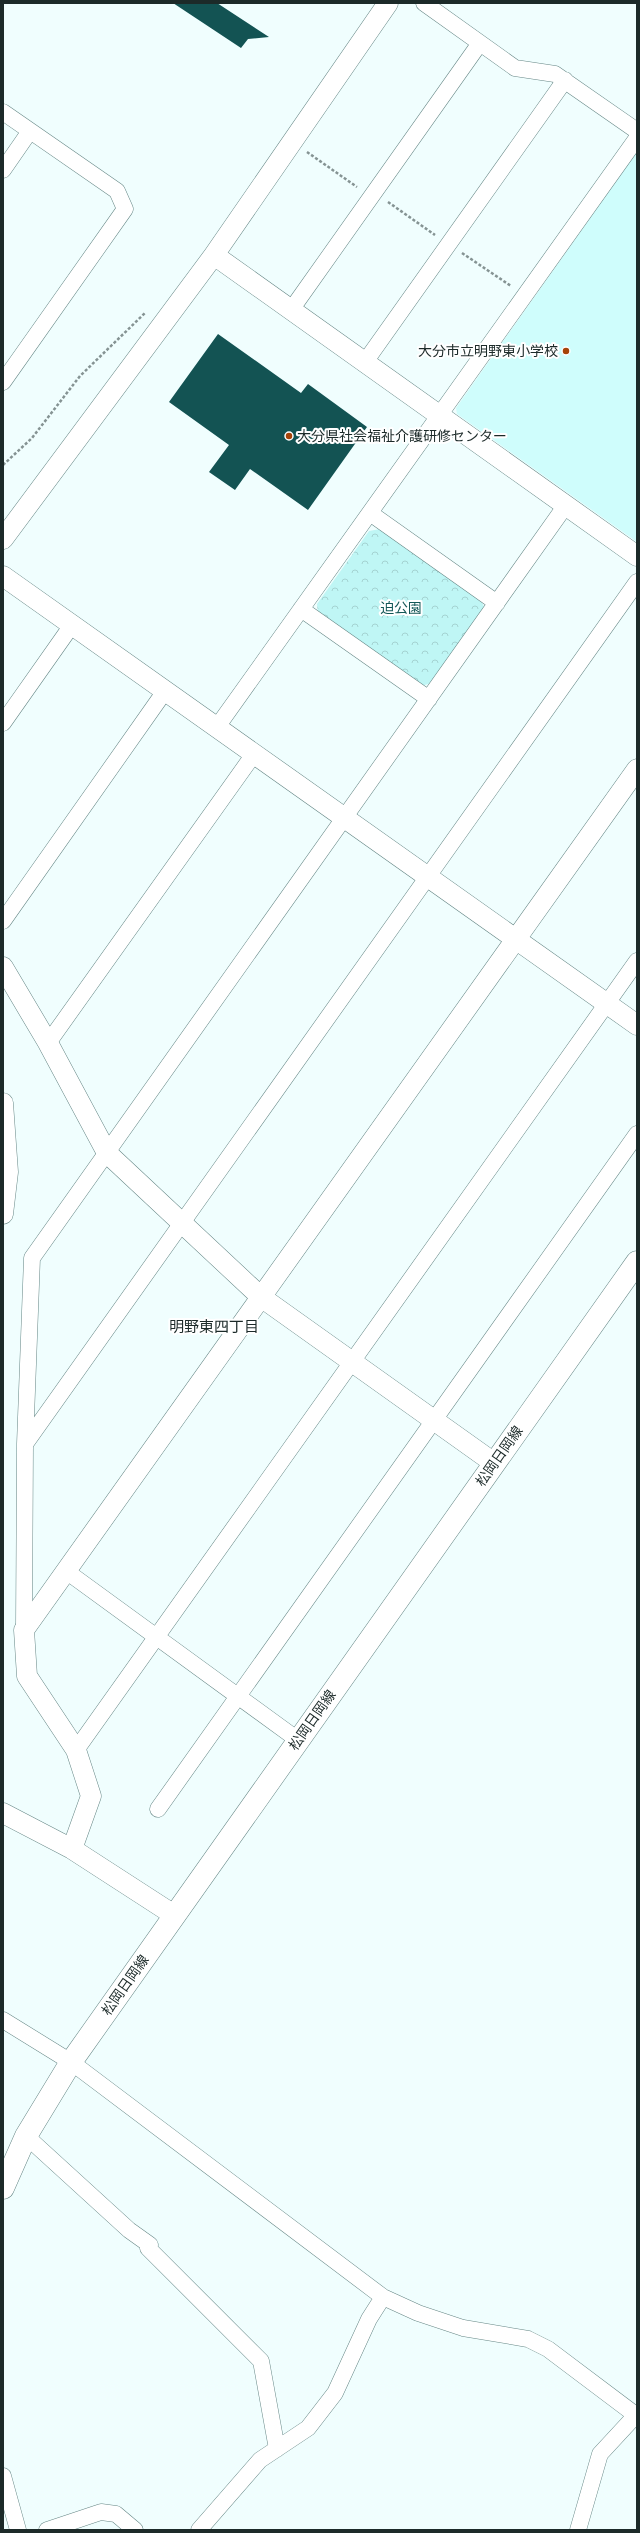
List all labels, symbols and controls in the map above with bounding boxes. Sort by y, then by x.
place label: 大分市立明野東小学校 [418,342,558,360]
marker: 大分市立明野東小学校 [561,346,571,356]
place label: 大分県社会福祉介護研修センター [297,427,507,445]
marker: 大分県社会福祉介護研修センター [284,431,294,441]
park label: 迫公園 [380,599,422,617]
district label: 明野東四丁目 [169,1318,259,1336]
street label: 松岡日岡線 [472,1422,526,1490]
street label: 松岡日岡線 [285,1686,339,1754]
street label: 松岡日岡線 [98,1951,152,2019]

